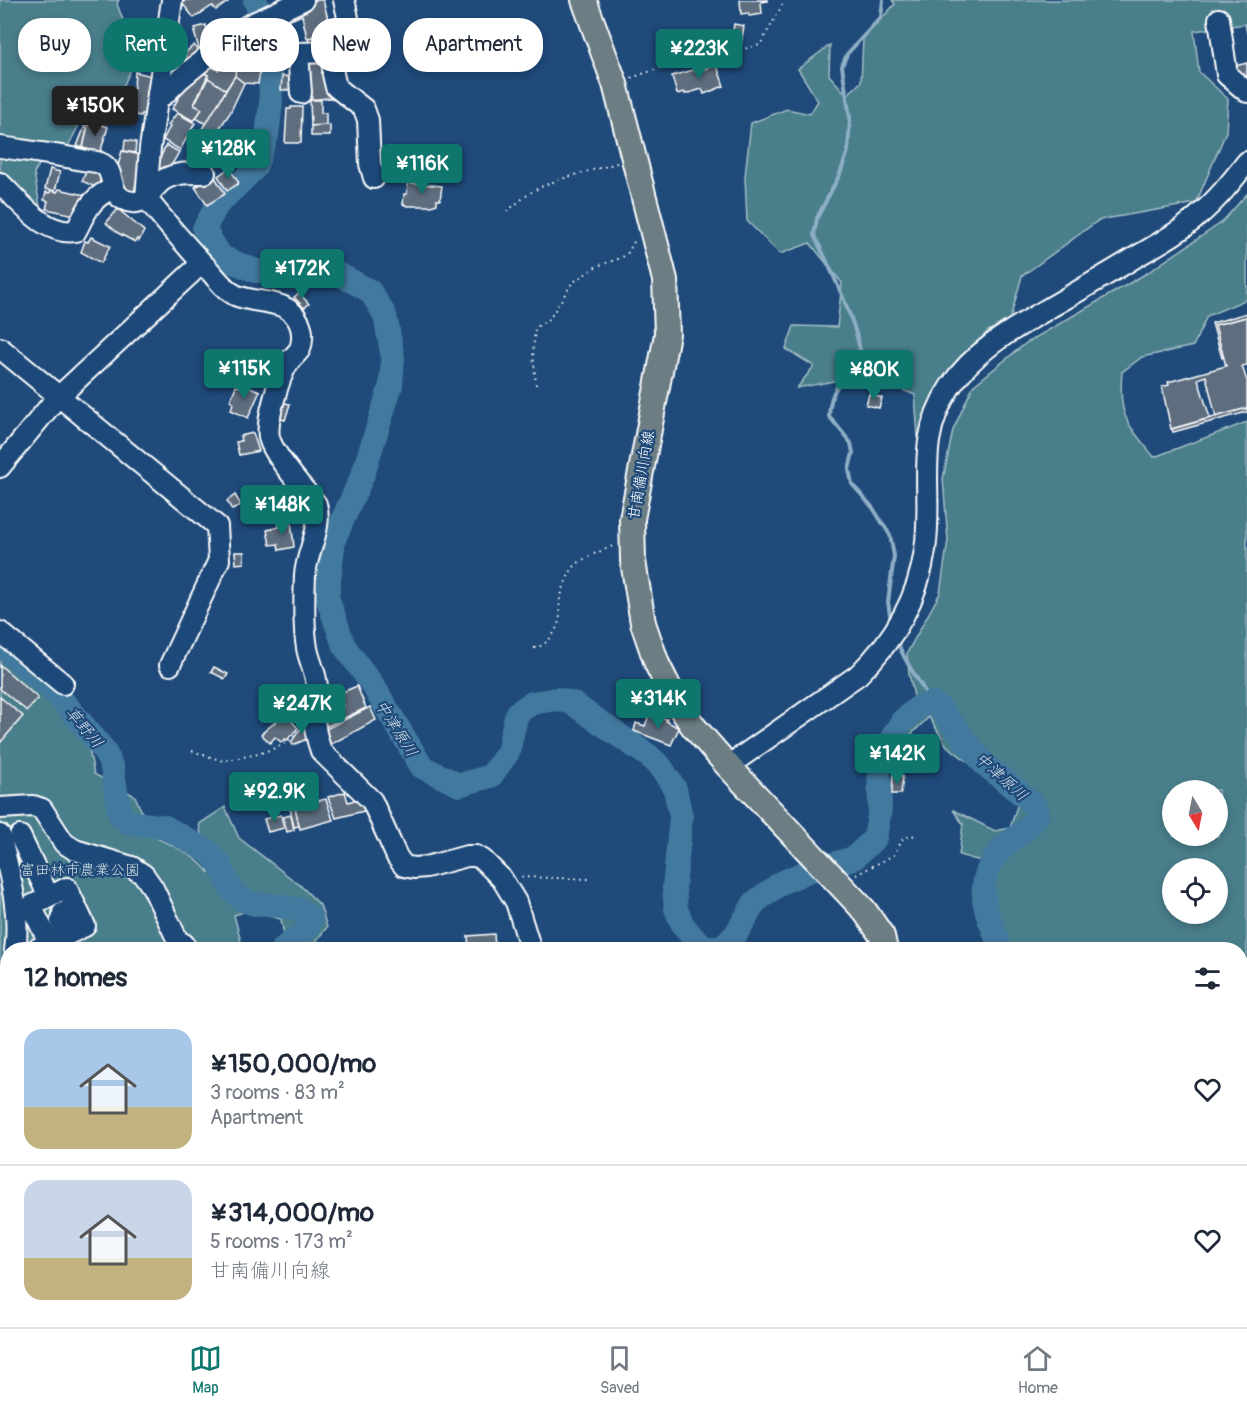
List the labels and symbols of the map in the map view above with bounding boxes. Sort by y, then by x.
pin: ¥223K [657,29,741,80]
pin: ¥150K [53,86,137,137]
pin: ¥128K [186,129,270,180]
pin: ¥116K [380,144,464,195]
pin: ¥172K [260,249,344,300]
pin: ¥115K [202,349,286,400]
pin: ¥80K [838,350,910,401]
street label: 甘南備川向線 [624,429,659,521]
pin: ¥148K [240,485,324,536]
pin: ¥314K [616,679,700,730]
pin: ¥247K [260,684,344,735]
water label: 中津原川 [371,696,422,761]
water label: 草野川 [61,703,107,752]
pin: ¥142K [855,734,939,785]
water label: 中津原川 [971,748,1032,806]
pin: ¥92.9K [225,772,323,823]
north arrow [1162,780,1228,846]
park label: 富田林市農業公園 [20,861,140,880]

